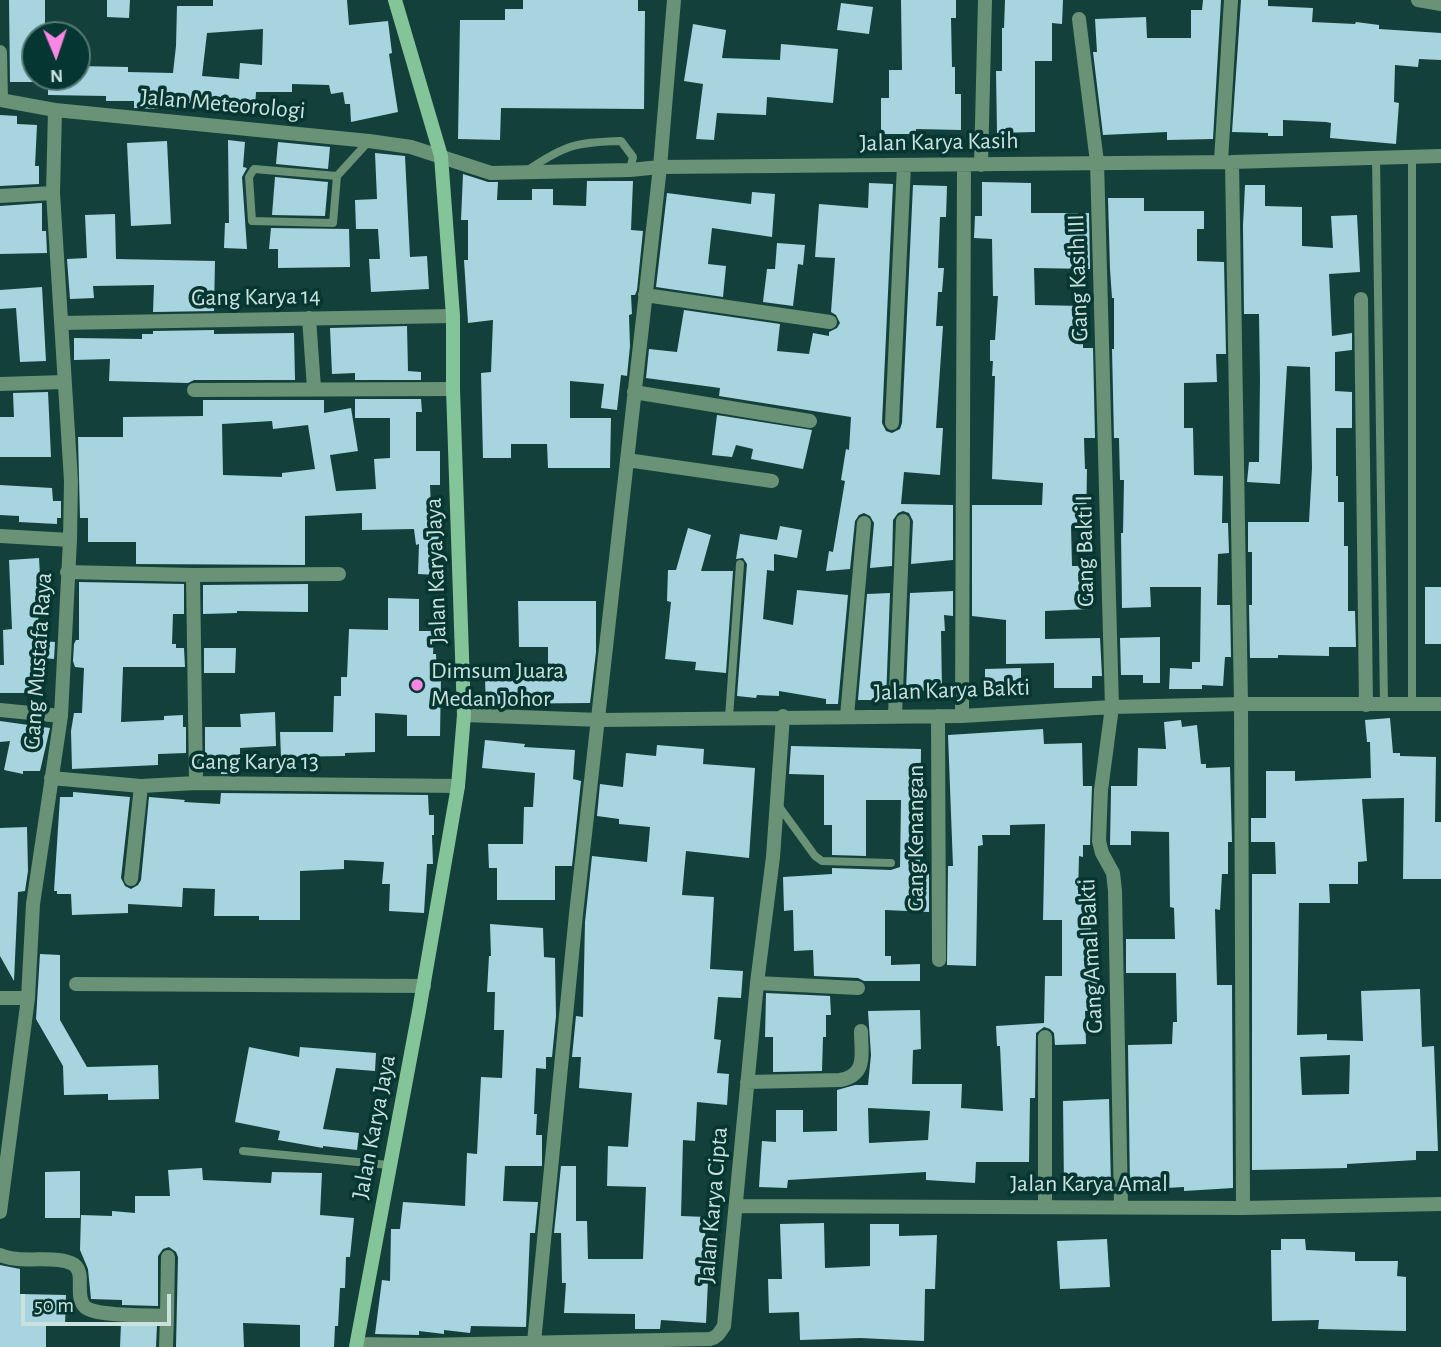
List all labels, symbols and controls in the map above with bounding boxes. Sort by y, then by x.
north arrow [21,21,91,91]
text: N [50,66,64,85]
street label: Jalan Meteorologi [139,82,307,126]
street label: Jalan Karya Kasih [859,126,1019,158]
street label: Gang Kasih III [1061,214,1095,342]
street label: Gang Karya 14 [191,281,321,313]
street label: Gang Bakti I [1070,495,1100,607]
street label: Jalan Karya Jaya [419,497,453,645]
street label: Gang Mustafa Raya [17,571,59,751]
place label: Dimsum Juara Medan Johor [431,657,564,713]
street label: Jalan Karya Bakti [873,673,1031,707]
marker: Dimsum Juara Medan Johor [409,677,425,693]
street label: Gang Karya 13 [191,748,319,776]
street label: Gang Kenangan [902,765,930,911]
street label: Gang Amal Bakti [1073,878,1109,1034]
street label: Jalan Karya Jaya [346,1052,402,1202]
street label: Jalan Karya Cipta [692,1125,734,1285]
street label: Jalan Karya Amal [1010,1170,1168,1198]
scale bar [24,1280,175,1324]
text: 50 m [34,1295,74,1316]

